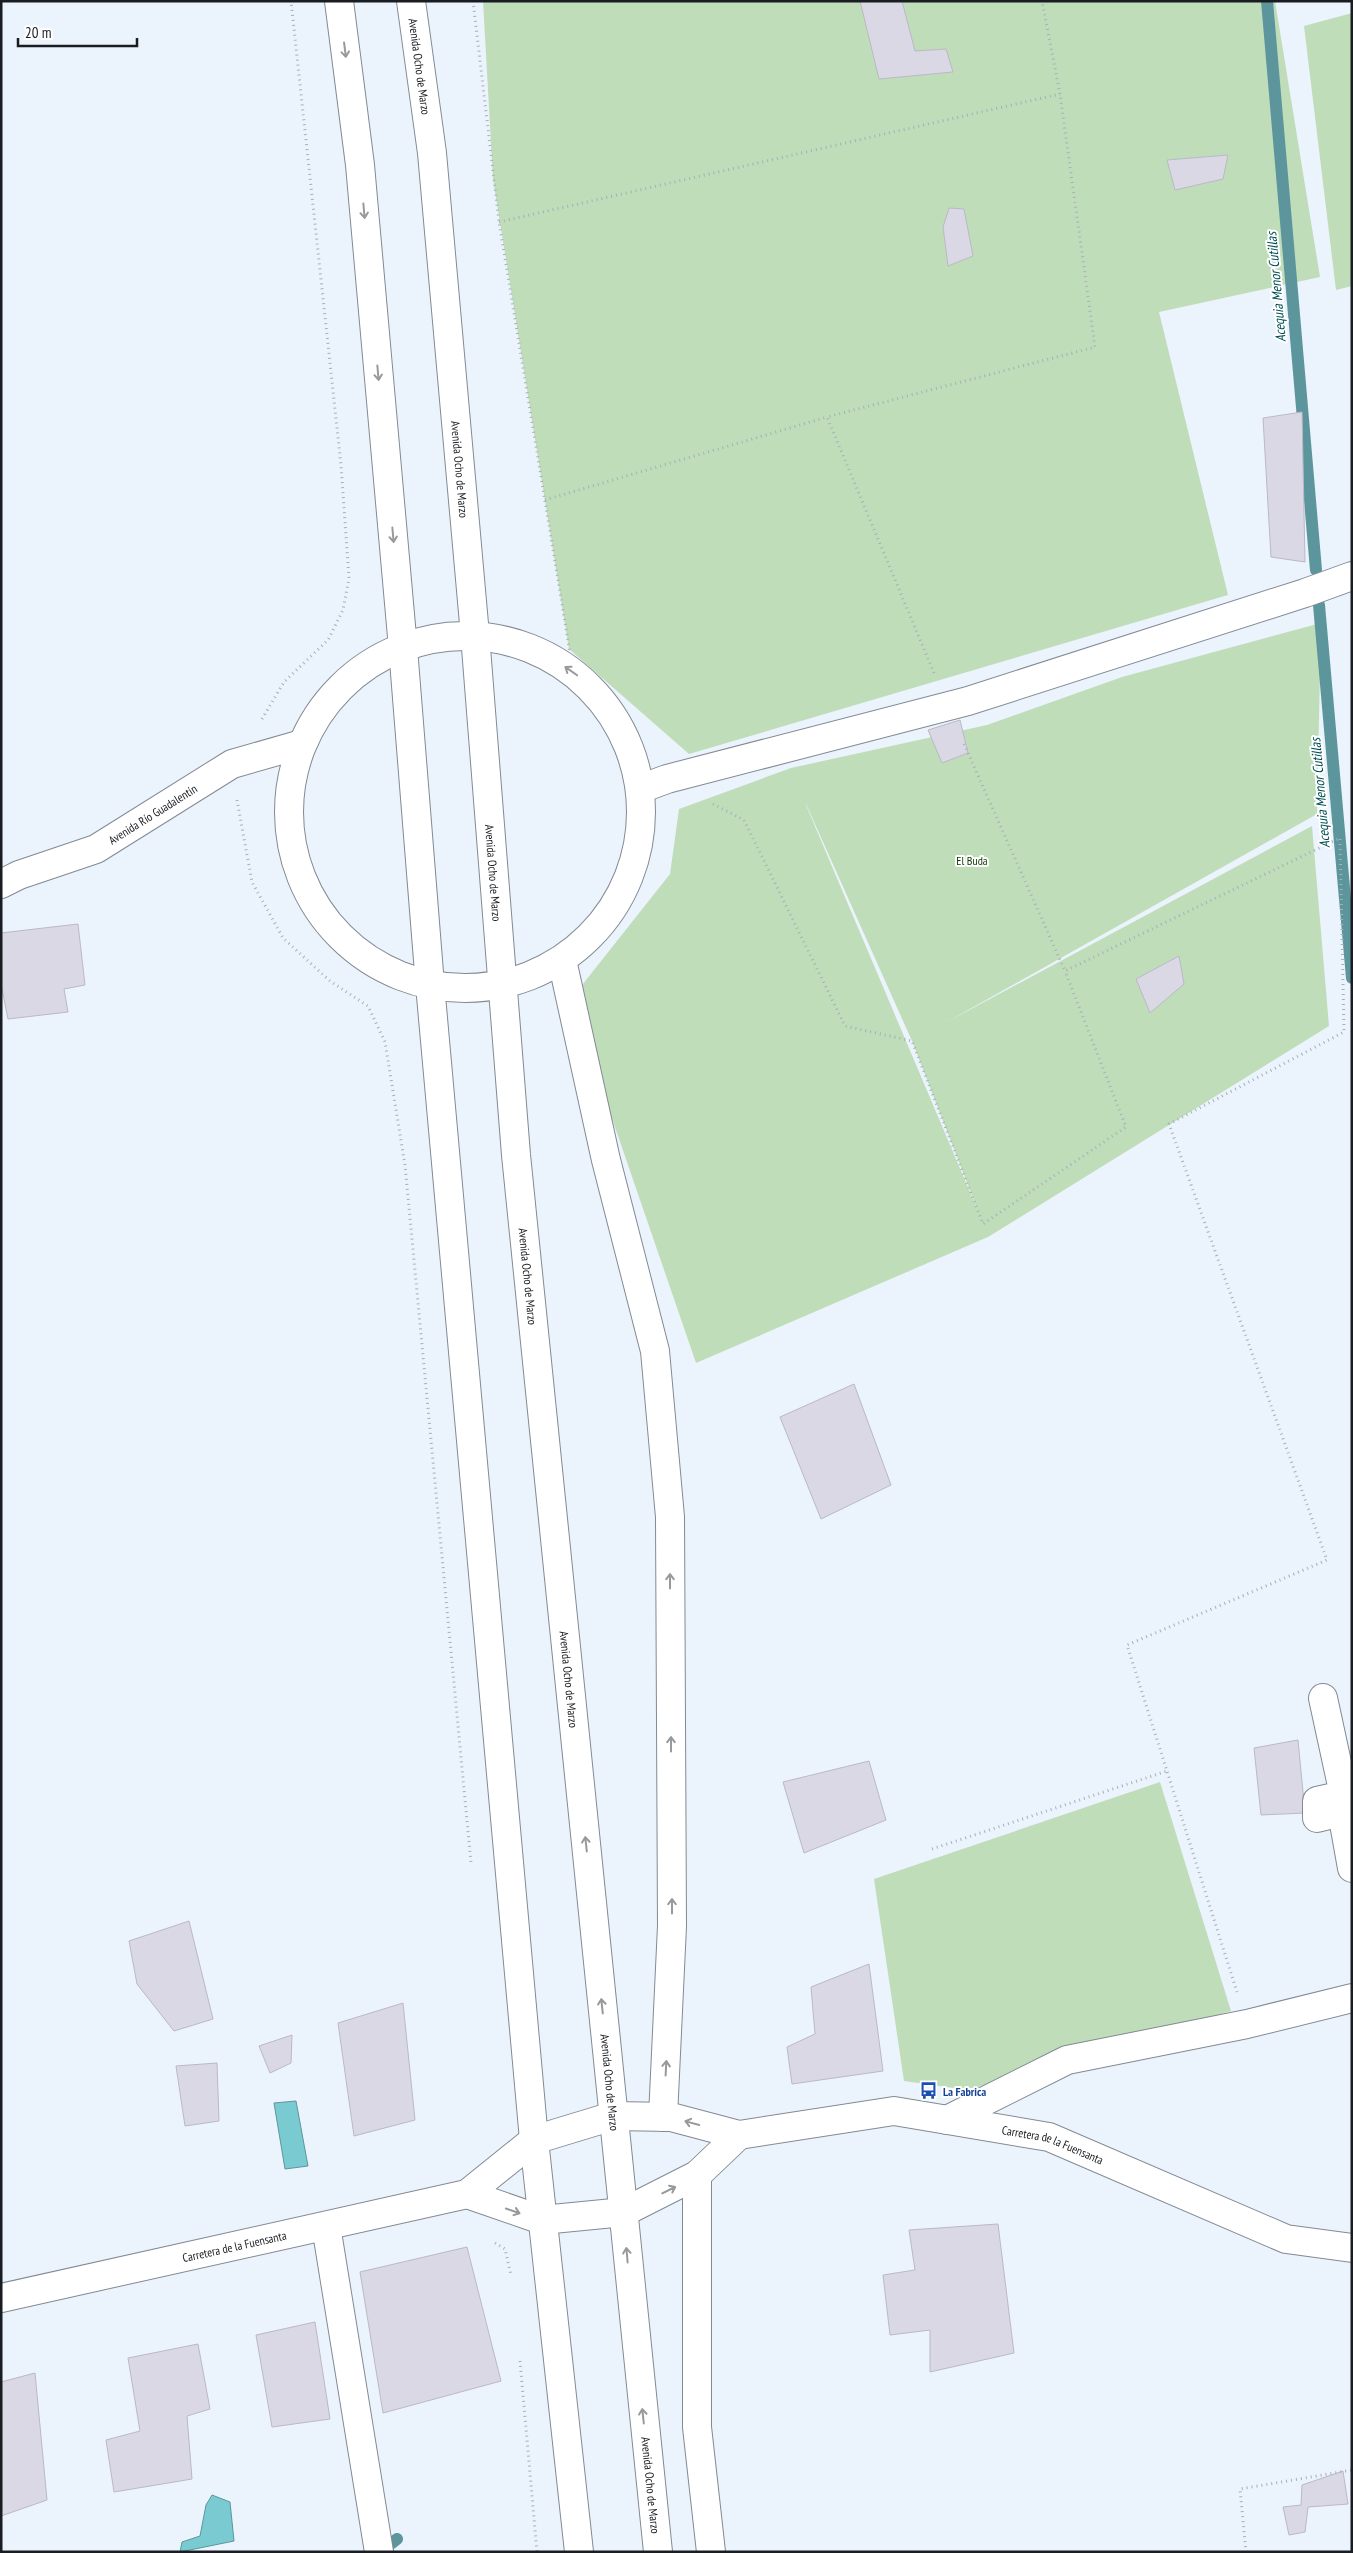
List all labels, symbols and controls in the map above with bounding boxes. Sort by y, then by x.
scale bar [18,15,136,47]
street label: Avenida Ocho de Marzo [406,17,434,116]
text: 20 m [25,23,51,42]
one-way arrow [340,41,350,57]
one-way arrow [359,203,369,219]
water label: Acequia Menor Cutillas [1262,230,1290,343]
one-way arrow [373,365,383,381]
street label: Avenida Ocho de Marzo [448,420,472,518]
one-way arrow [388,526,397,542]
one-way arrow [564,666,578,676]
water label: Acequia Menor Cutillas [1306,736,1334,849]
street label: Avenida Río Guadalentín [105,780,200,847]
street label: Avenida Ocho de Marzo [482,824,505,922]
park label: El Buda [956,853,988,868]
street label: Avenida Ocho de Marzo [516,1227,541,1325]
one-way arrow [665,1573,675,1590]
street label: Avenida Ocho de Marzo [557,1630,582,1728]
one-way arrow [666,1736,676,1752]
one-way arrow [581,1836,591,1852]
one-way arrow [667,1898,677,1914]
one-way arrow [598,1998,607,2014]
street label: Avenida Ocho de Marzo [598,2033,623,2131]
one-way arrow [661,2061,670,2077]
bus stop icon: La Fabrica [919,2081,939,2101]
place label: La Fabrica [943,2084,986,2099]
one-way arrow [684,2118,700,2127]
street label: Carretera de la Fuensanta [1001,2122,1106,2167]
one-way arrow [661,2185,676,2195]
one-way arrow [505,2206,521,2216]
street label: Carretera de la Fuensanta [181,2227,288,2265]
one-way arrow [622,2247,632,2263]
one-way arrow [638,2409,648,2425]
street label: Avenida Ocho de Marzo [639,2436,664,2534]

